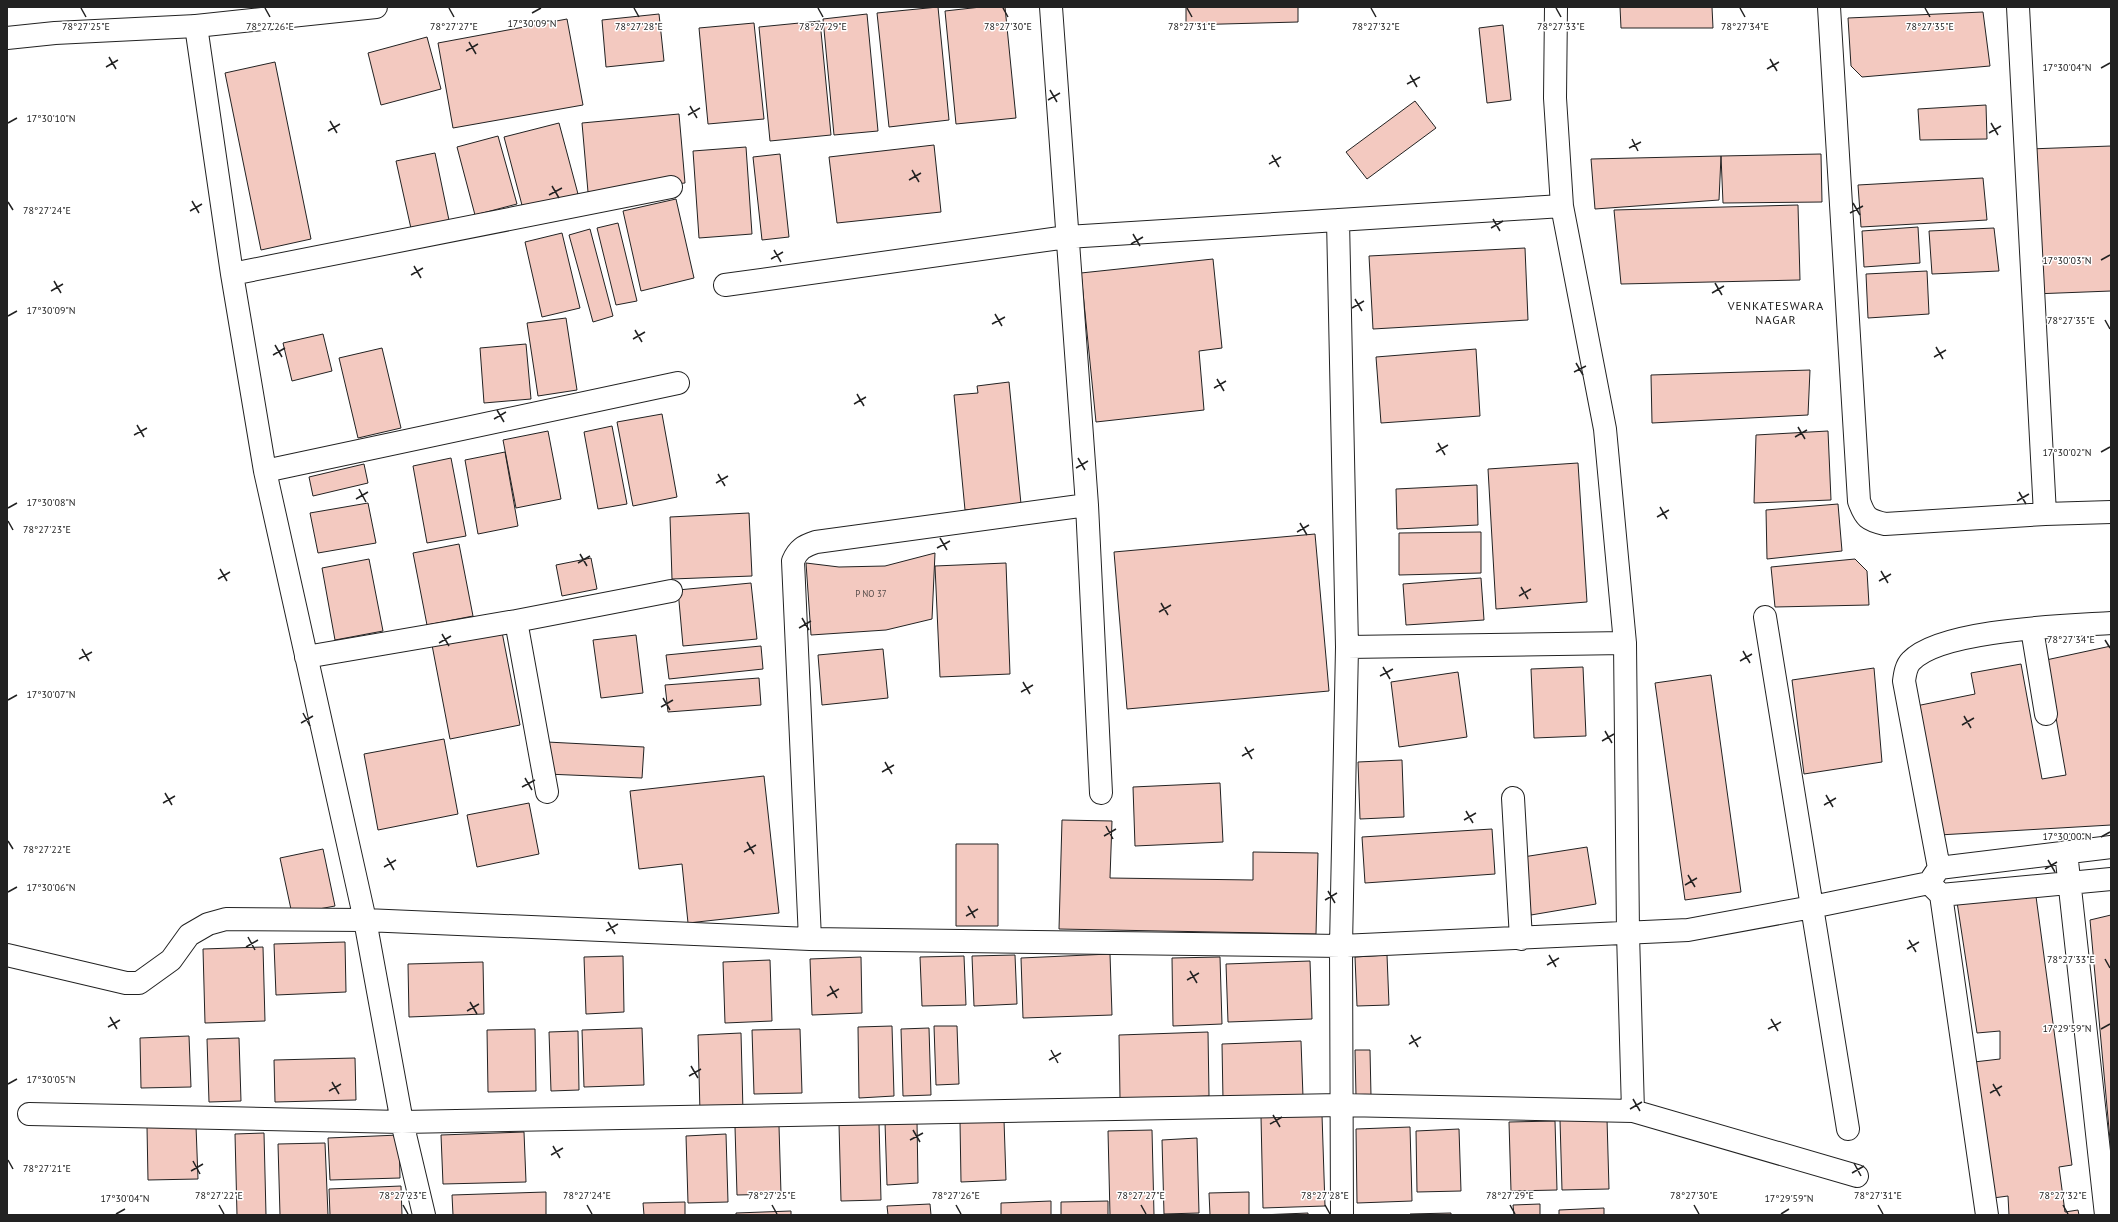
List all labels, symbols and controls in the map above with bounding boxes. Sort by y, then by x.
text: 17°30'09"N [507,17,557,30]
text: 78°27'25"E [62,20,110,33]
text: 78°27'26"E [246,20,294,33]
text: 78°27'27"E [430,20,478,33]
text: 78°27'28"E [615,20,663,33]
text: 78°27'29"E [799,20,847,33]
text: 78°27'30"E [984,20,1032,33]
text: 78°27'31"E [1168,20,1216,33]
text: 78°27'32"E [1352,20,1400,33]
text: 78°27'33"E [1537,20,1585,33]
text: 78°27'34"E [1721,20,1769,33]
text: 78°27'35"E [1906,20,1954,33]
text: 17°30'04"N [2042,61,2092,74]
text: 17°30'10"N [26,112,76,125]
text: 78°27'24"E [23,204,71,217]
text: 17°30'03"N [2042,254,2092,267]
district label: VENKATESWARA NAGAR [1727,298,1824,327]
text: 17°30'09"N [26,304,76,317]
text: 78°27'35"E [2047,314,2095,327]
text: 17°30'02"N [2042,446,2092,459]
text: 17°30'08"N [26,496,76,509]
text: 78°27'23"E [23,523,71,536]
house number: P NO 37 [855,588,887,599]
text: 78°27'34"E [2047,633,2095,646]
text: 17°30'07"N [26,688,76,701]
text: 17°30'00"N [2042,830,2092,843]
text: 78°27'22"E [23,843,71,856]
text: 17°30'06"N [26,881,76,894]
text: 78°27'33"E [2047,953,2095,966]
text: 17°29'59"N [2042,1022,2092,1035]
text: 17°30'05"N [26,1073,76,1086]
text: 78°27'21"E [23,1162,71,1175]
text: 78°27'22"E [195,1189,243,1202]
text: 78°27'23"E [379,1189,427,1202]
text: 78°27'24"E [563,1189,611,1202]
text: 78°27'25"E [748,1189,796,1202]
text: 78°27'26"E [932,1189,980,1202]
text: 78°27'27"E [1117,1189,1165,1202]
text: 78°27'28"E [1301,1189,1349,1202]
text: 78°27'29"E [1486,1189,1534,1202]
text: 78°27'30"E [1670,1189,1718,1202]
text: 78°27'31"E [1854,1189,1902,1202]
text: 78°27'32"E [2039,1189,2087,1202]
text: 17°30'04"N [100,1192,150,1205]
text: 17°29'59"N [1764,1192,1814,1205]

